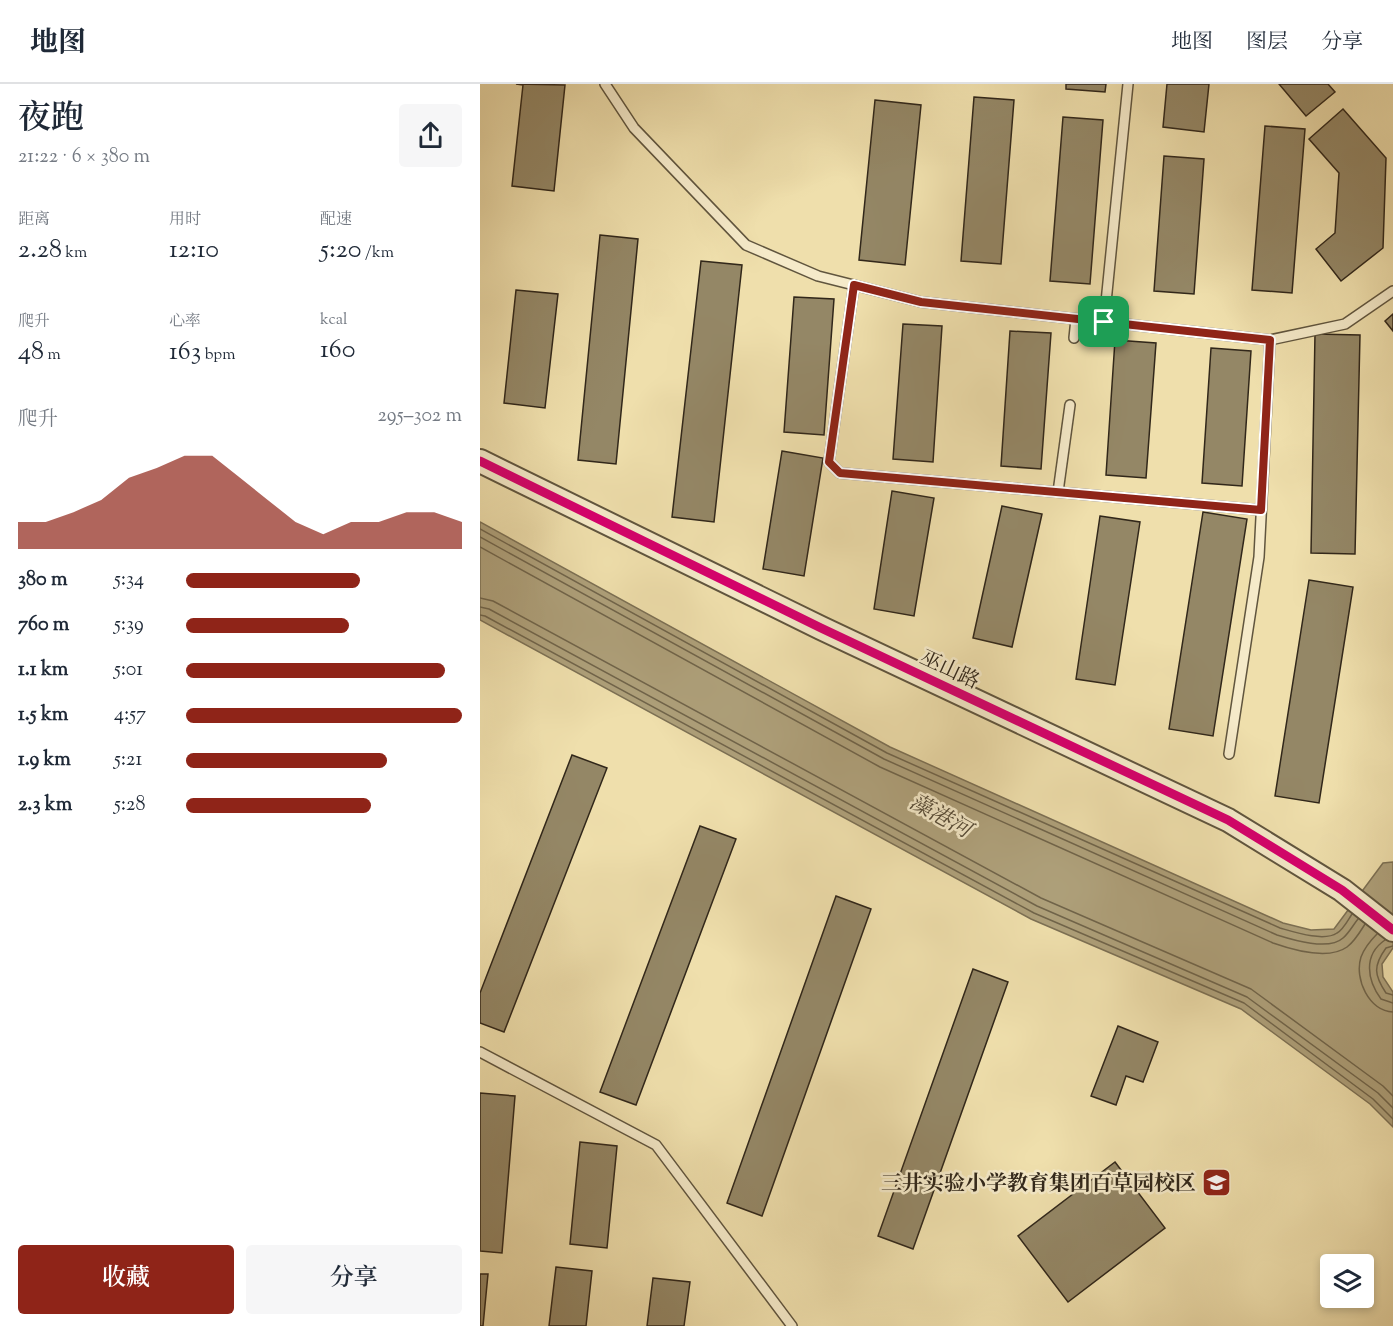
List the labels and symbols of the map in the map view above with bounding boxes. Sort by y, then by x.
pin [1078,296,1129,347]
street label: 巫山路 [914,644,984,698]
water label: 藻港河 [903,788,980,850]
school or university icon: 三井实验小学教育集团百草园校区 [1201,1167,1233,1199]
place label: 三井实验小学教育集团百草园校区 [881,1170,1196,1200]

